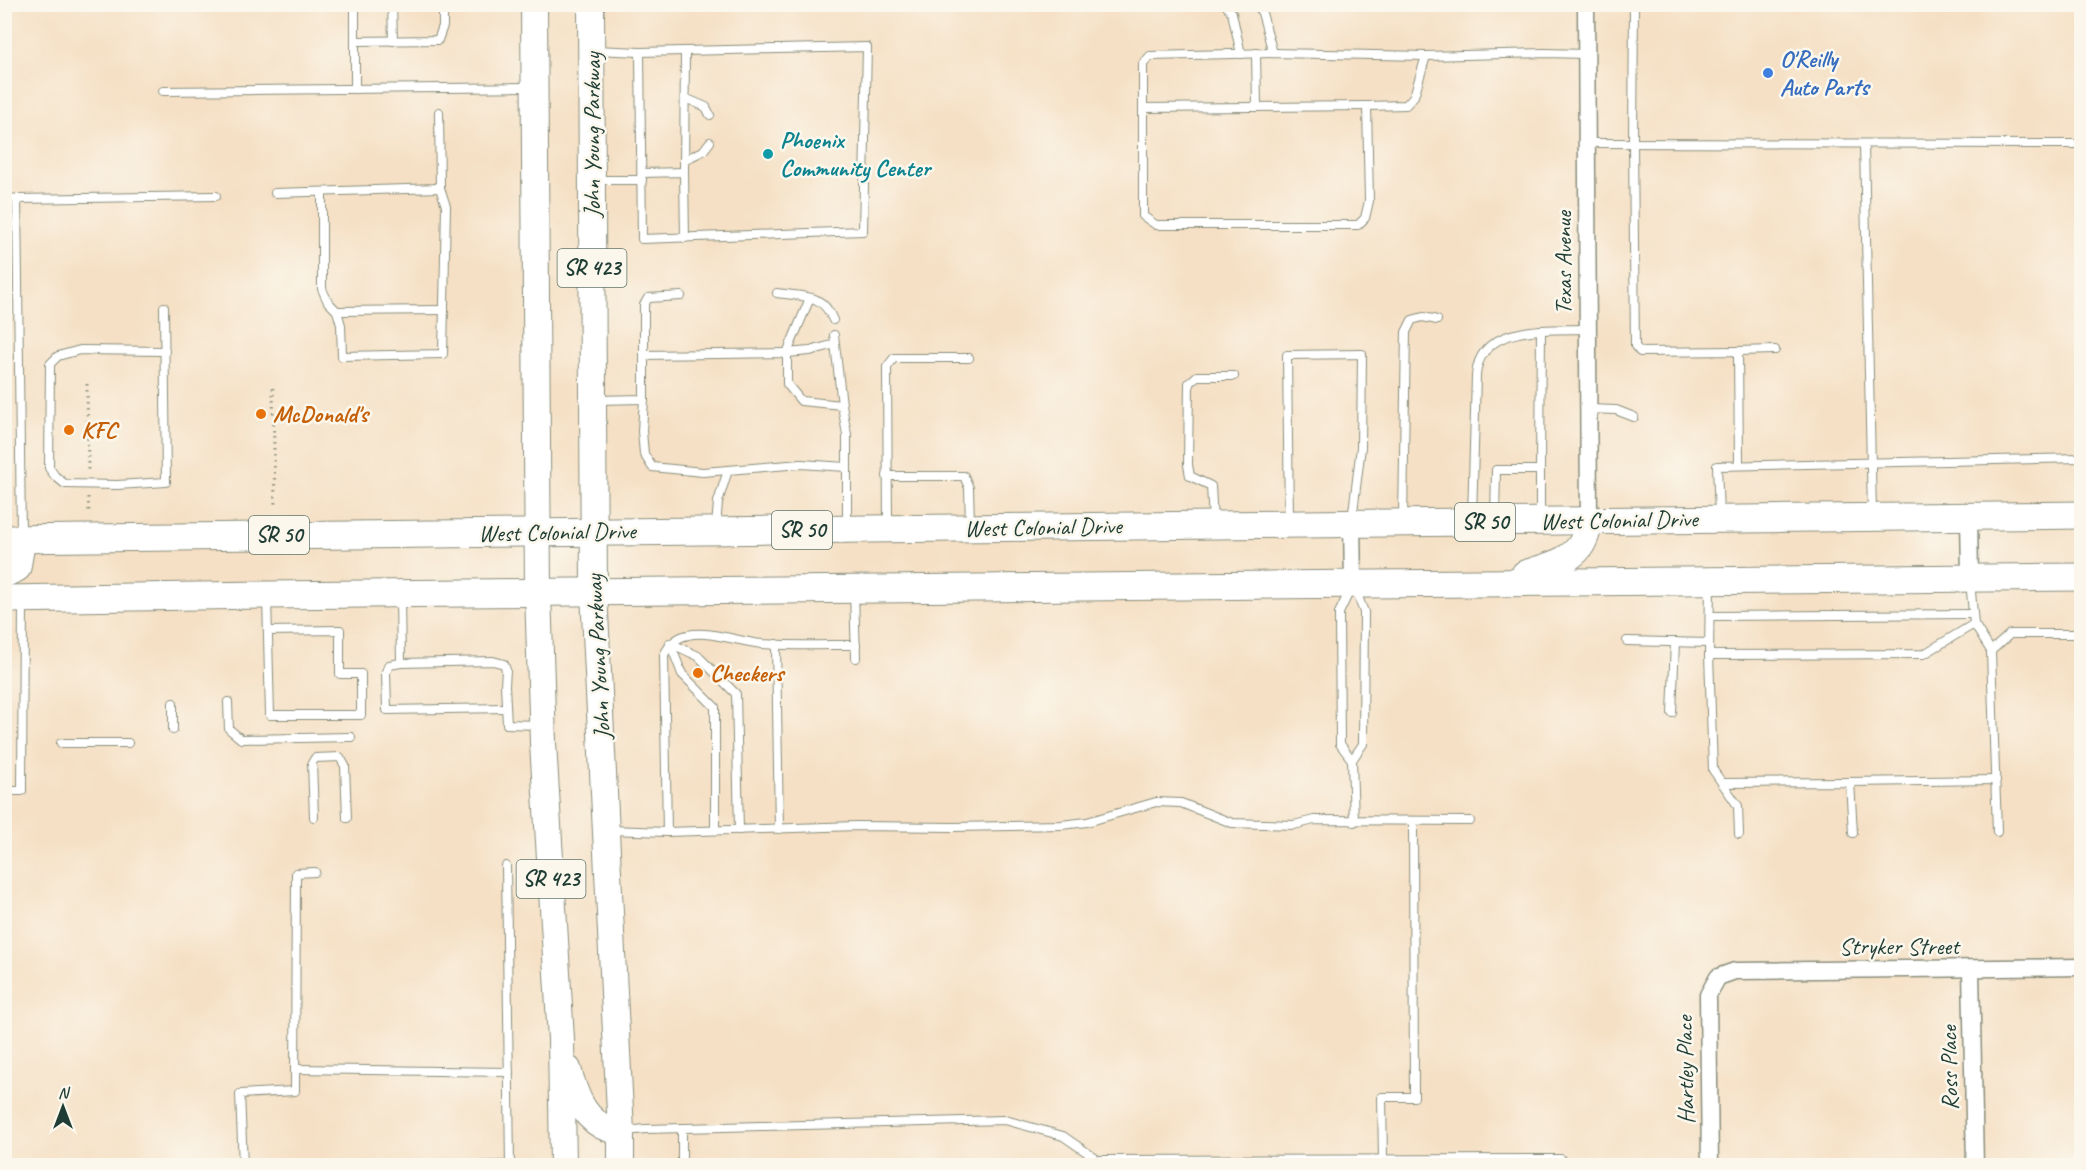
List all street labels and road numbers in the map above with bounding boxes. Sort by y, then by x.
street label: John Young Parkway [577,51,607,219]
street label: Texas Avenue [1548,209,1578,315]
road number: SR 423 [558,249,626,287]
road number: SR 50 [1455,503,1515,541]
street label: West Colonial Drive [1540,504,1700,536]
road number: SR 50 [772,511,832,549]
street label: West Colonial Drive [964,511,1124,543]
road number: SR 50 [249,516,309,554]
street label: West Colonial Drive [478,516,638,548]
street label: John Young Parkway [579,572,617,741]
road number: SR 423 [516,860,586,898]
street label: Stryker Street [1839,931,1961,961]
street label: Hartley Place [1669,1013,1701,1124]
street label: Ross Place [1933,1023,1965,1111]

